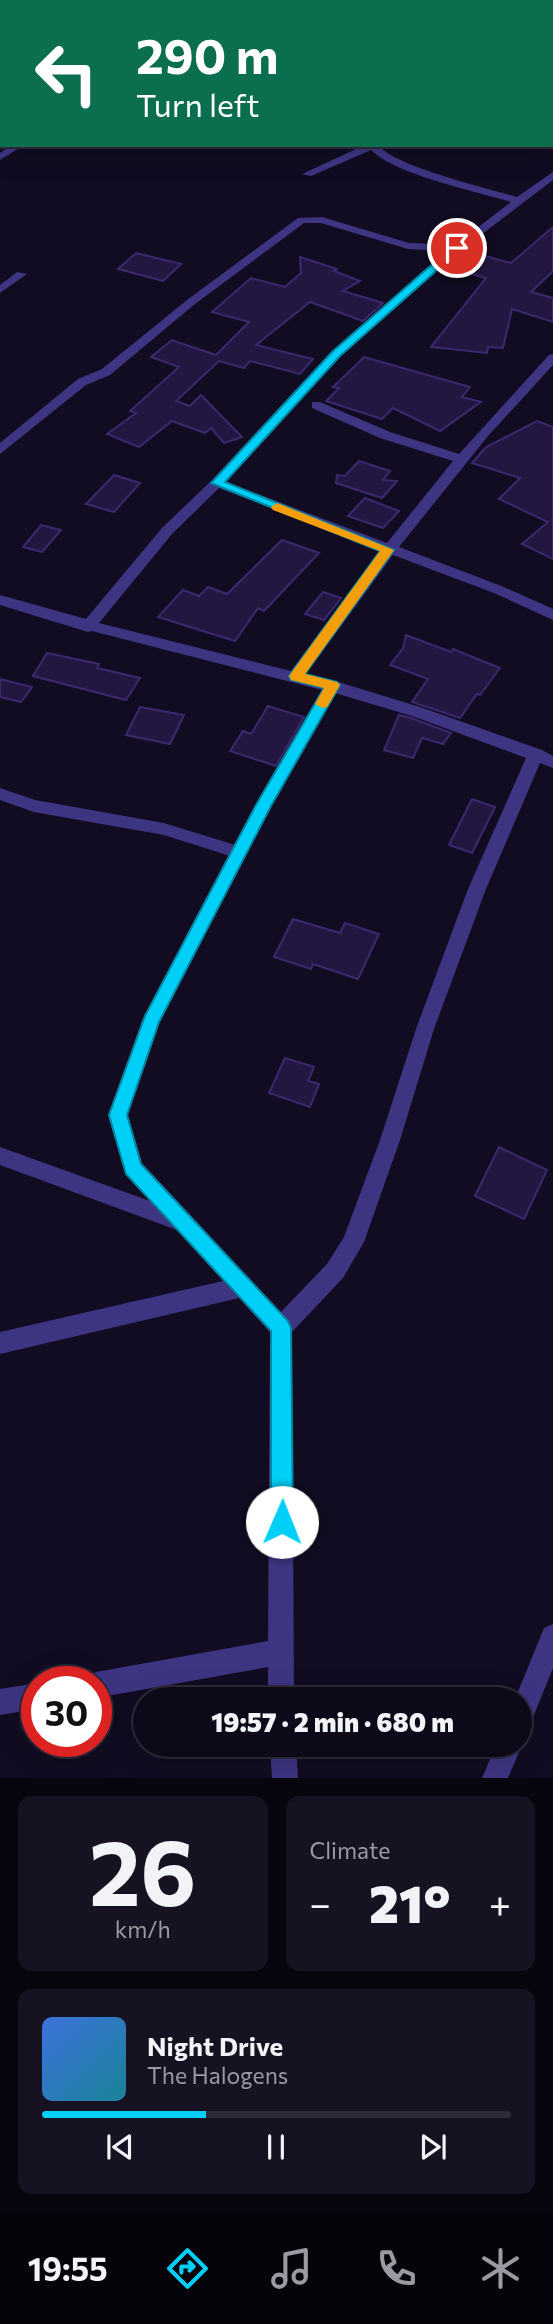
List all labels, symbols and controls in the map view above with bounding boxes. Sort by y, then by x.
text: 290 m [136,24,278,84]
icon: left [21,28,112,119]
text: Turn left [136,84,260,124]
pin [427,218,487,278]
icon: arrive [438,229,476,267]
position arrow [245,1485,319,1559]
speed limit sign: 30 [21,1666,112,1757]
text: 19:57 · 2 min · 680 m [211,1706,454,1737]
text: 26 [89,1813,196,1925]
text: Climate [310,1836,391,1864]
text: 21° [369,1870,451,1934]
text: − [310,1879,331,1926]
text: + [489,1879,511,1926]
text: km/h [115,1915,171,1943]
text: Night Drive [147,2030,283,2061]
text: The Halogens [147,2061,288,2089]
icon: previous [101,2128,139,2166]
icon: pause [257,2128,295,2166]
icon: next [414,2128,452,2166]
icon: directions [163,2244,212,2293]
icon: music [267,2244,316,2293]
icon: phone [372,2244,421,2293]
icon: climate [476,2244,525,2293]
text: 19:55 [28,2248,108,2288]

